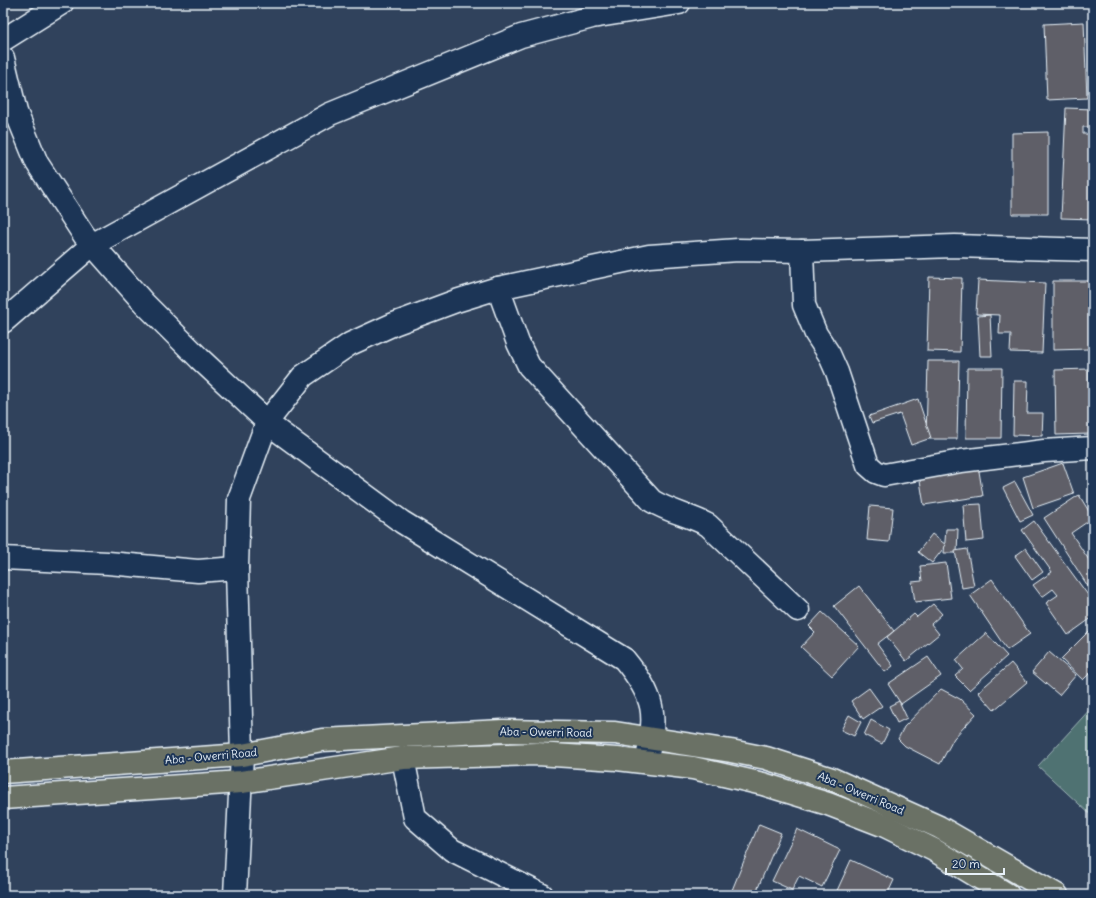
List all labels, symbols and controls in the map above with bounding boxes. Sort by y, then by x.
street label: Aba - Owerri Road [500,724,593,740]
street label: Aba - Owerri Road [164,745,258,767]
street label: Aba - Owerri Road [816,769,907,818]
scale bar [946,850,1004,876]
text: 20 m [952,856,980,871]

